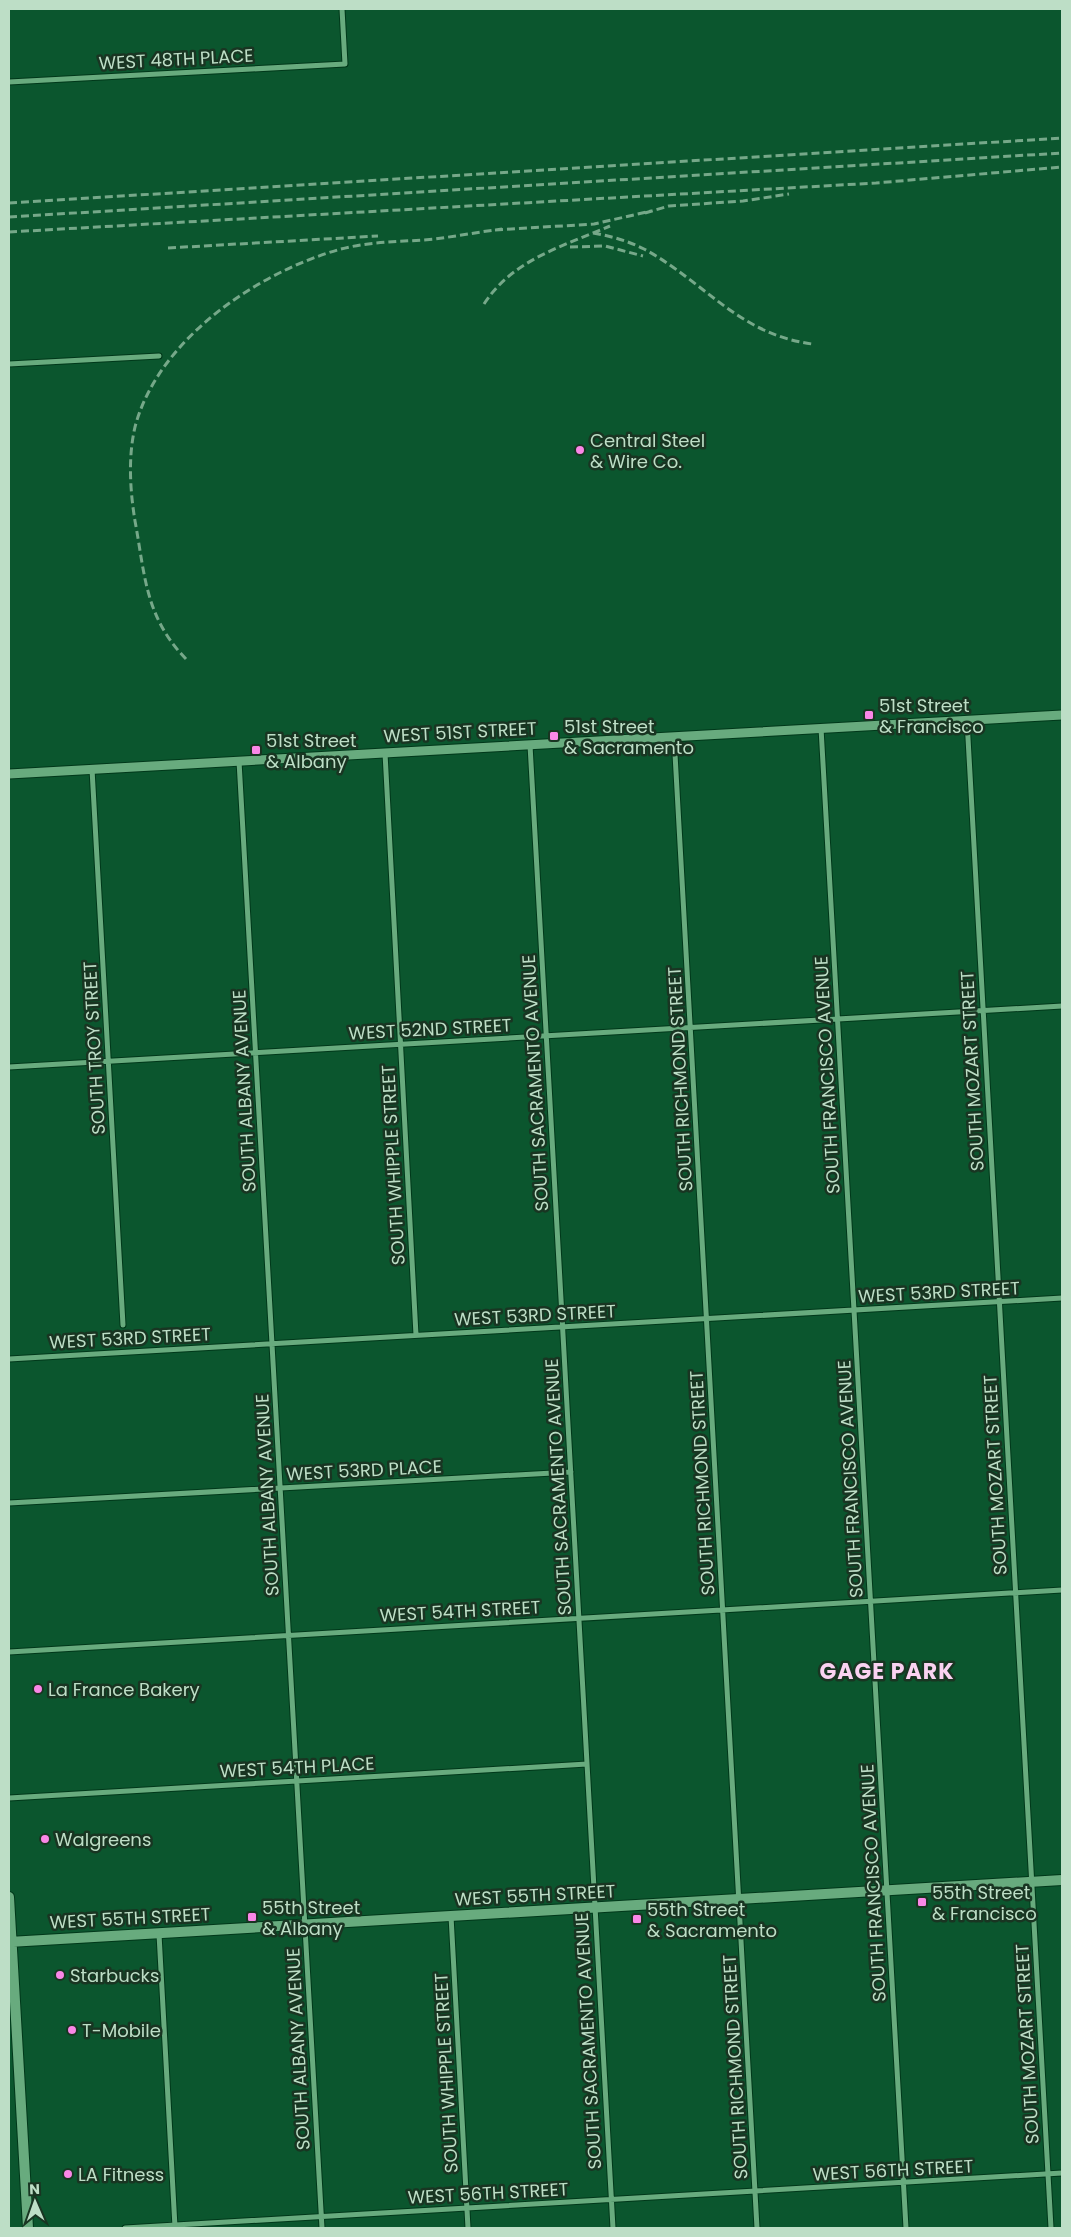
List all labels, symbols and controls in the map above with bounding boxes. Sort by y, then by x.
street label: WEST 48TH PLACE [98,42,254,76]
place label: Central Steel & Wire Co. [590,428,705,474]
marker: Central Steel & Wire Co. [574,444,586,456]
place label: 51st Street & Francisco [879,693,984,739]
marker: 51st Street & Francisco [863,709,875,721]
place label: 51st Street & Sacramento [564,714,694,760]
street label: WEST 51ST STREET [383,715,538,749]
place label: 51st Street & Albany [266,728,357,774]
marker: 51st Street & Sacramento [548,730,560,742]
marker: 51st Street & Albany [250,744,262,756]
street label: SOUTH SACRAMENTO AVENUE [516,954,554,1212]
street label: SOUTH FRANCISCO AVENUE [808,956,846,1194]
street label: SOUTH TROY STREET [77,960,111,1135]
street label: SOUTH RICHMOND STREET [662,966,698,1192]
street label: SOUTH MOZART STREET [954,970,990,1172]
street label: SOUTH ALBANY AVENUE [226,989,262,1193]
street label: WEST 52ND STREET [348,1012,512,1046]
street label: SOUTH WHIPPLE STREET [375,1064,411,1266]
street label: WEST 53RD STREET [858,1275,1021,1309]
street label: WEST 53RD STREET [454,1298,617,1332]
street label: WEST 53RD STREET [49,1321,212,1355]
street label: SOUTH SACRAMENTO AVENUE [539,1358,577,1616]
street label: SOUTH FRANCISCO AVENUE [831,1360,869,1598]
street label: SOUTH RICHMOND STREET [684,1370,720,1596]
street label: SOUTH MOZART STREET [977,1374,1013,1576]
street label: SOUTH ALBANY AVENUE [249,1393,285,1597]
street label: WEST 53RD PLACE [286,1453,442,1487]
street label: WEST 54TH STREET [379,1594,541,1628]
district label: GAGE PARK [820,1656,954,1687]
place label: La France Bakery [48,1677,200,1702]
marker: La France Bakery [32,1683,44,1695]
street label: WEST 54TH PLACE [219,1750,375,1784]
street label: SOUTH FRANCISCO AVENUE [854,1764,892,2002]
place label: Walgreens [55,1827,151,1852]
marker: Walgreens [39,1833,51,1845]
street label: WEST 55TH STREET [454,1878,616,1912]
place label: 55th Street & Francisco [932,1880,1037,1926]
place label: 55th Street & Albany [262,1895,360,1941]
marker: 55th Street & Francisco [916,1896,928,1908]
place label: 55th Street & Sacramento [647,1897,777,1943]
street label: WEST 55TH STREET [49,1901,211,1935]
marker: 55th Street & Albany [246,1911,258,1923]
street label: SOUTH SACRAMENTO AVENUE [569,1912,607,2170]
marker: 55th Street & Sacramento [631,1913,643,1925]
street label: SOUTH MOZART STREET [1009,1943,1045,2145]
street label: SOUTH ALBANY AVENUE [280,1947,316,2151]
street label: SOUTH RICHMOND STREET [717,1954,753,2180]
place label: Starbucks [70,1963,159,1988]
marker: Starbucks [54,1969,66,1981]
street label: SOUTH WHIPPLE STREET [428,1972,464,2174]
place label: T-Mobile [82,2018,161,2043]
marker: T-Mobile [66,2024,78,2036]
street label: WEST 56TH STREET [812,2153,974,2187]
place label: LA Fitness [78,2162,164,2187]
marker: LA Fitness [62,2168,74,2180]
street label: WEST 56TH STREET [407,2176,569,2210]
north arrow [10,2177,60,2227]
text: N [29,2179,40,2199]

